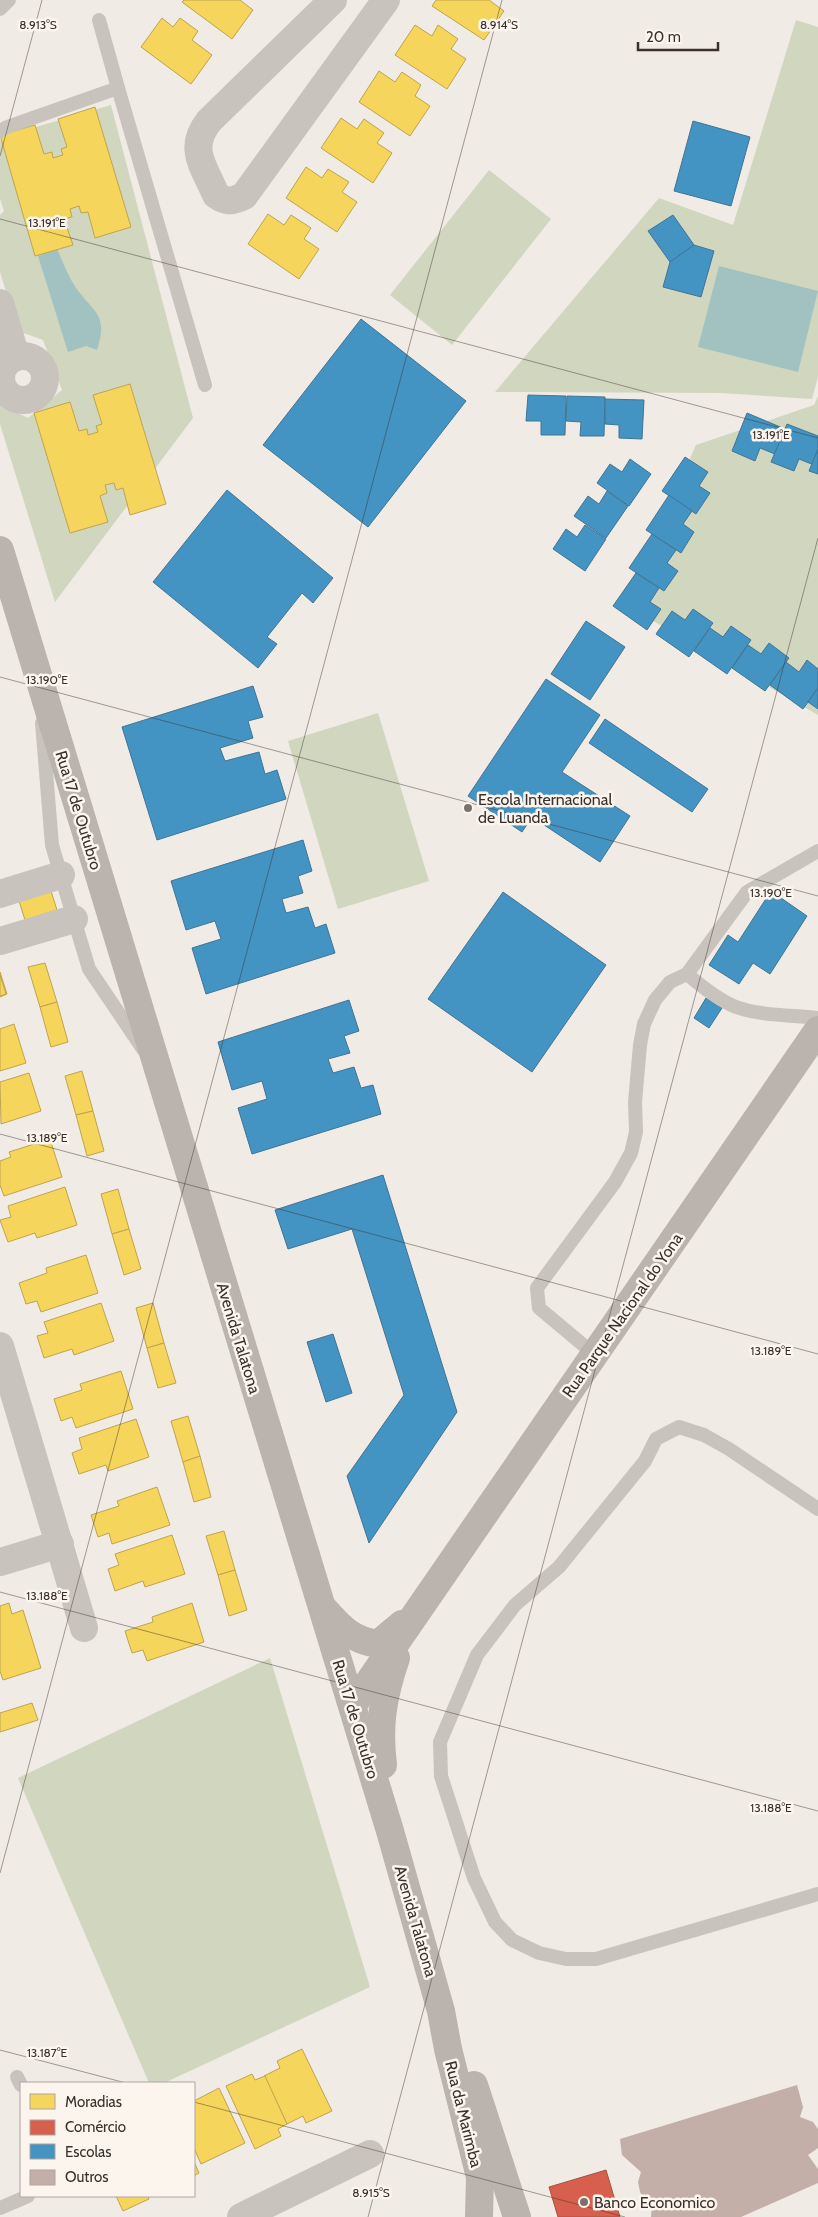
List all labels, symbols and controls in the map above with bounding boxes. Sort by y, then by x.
text: 8.913°S [19,17,57,32]
text: 8.914°S [480,17,518,32]
scale bar [638,20,718,52]
text: 20 m [646,28,681,46]
text: 13.191°E [28,215,66,230]
text: 13.191°E [752,427,790,442]
text: 13.190°E [26,672,68,687]
street label: Rua 17 de Outubro [51,748,106,872]
place label: Escola Internacional de Luanda [478,790,612,827]
marker: Escola Internacional de Luanda [462,802,474,814]
text: 13.190°E [750,885,792,900]
text: 13.189°E [27,1130,68,1145]
street label: Rua Parque Nacional do Yona [558,1229,687,1401]
street label: Avenida Talatona [213,1280,265,1396]
text: 13.189°E [751,1343,792,1358]
text: 13.188°E [26,1588,68,1603]
street label: Rua 17 de Outubro [328,1657,383,1781]
text: 13.188°E [750,1800,792,1815]
street label: Avenida Talatona [391,1863,441,1979]
text: 13.187°E [27,2045,67,2060]
street label: Rua da Marimba [441,2059,486,2170]
legend [20,2082,195,2197]
text: Moradias [65,2093,122,2111]
text: Comércio [65,2118,126,2136]
text: Escolas [65,2143,111,2161]
text: Outros [65,2168,108,2186]
text: 8.915°S [352,2185,390,2200]
place label: Banco Economico [594,2193,716,2212]
marker: Banco Economico [578,2196,590,2208]

